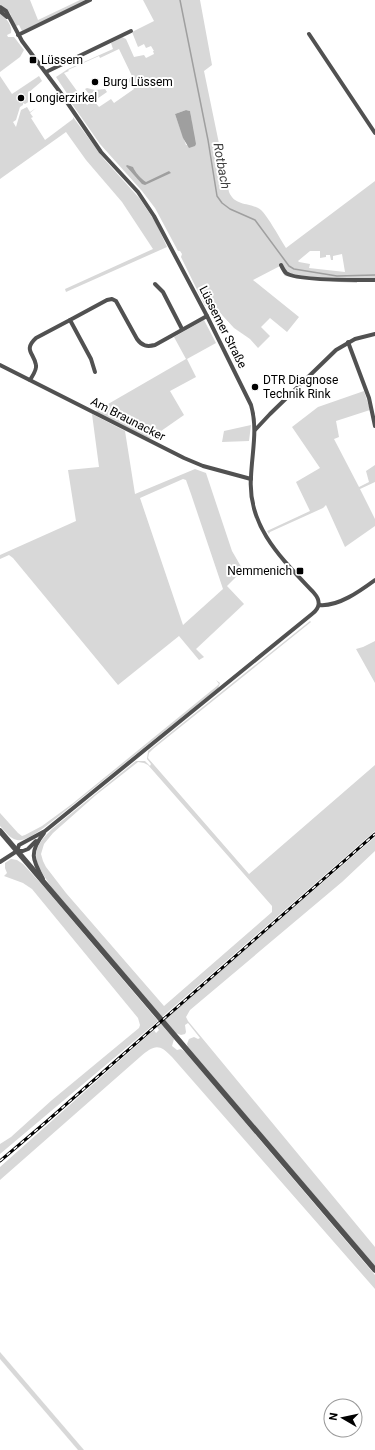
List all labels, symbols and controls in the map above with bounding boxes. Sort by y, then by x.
place label: Lüssem [41,53,83,67]
marker: Lüssem [28,55,38,65]
place label: Burg Lüssem [103,75,173,89]
marker: Burg Lüssem [90,77,100,87]
place label: Longierzirkel [29,91,97,105]
marker: Longierzirkel [16,93,26,103]
water label: Rotbach [211,142,233,190]
street label: Lüssemer Straße [196,284,250,370]
place label: DTR Diagnose Technik Rink [263,373,338,401]
marker: DTR Diagnose Technik Rink [250,382,260,392]
street label: Am Braunacker [88,394,168,444]
place label: Nemmenich [227,564,292,578]
marker: Nemmenich [295,566,305,576]
north arrow [323,1398,363,1438]
text: N [327,1411,341,1421]

